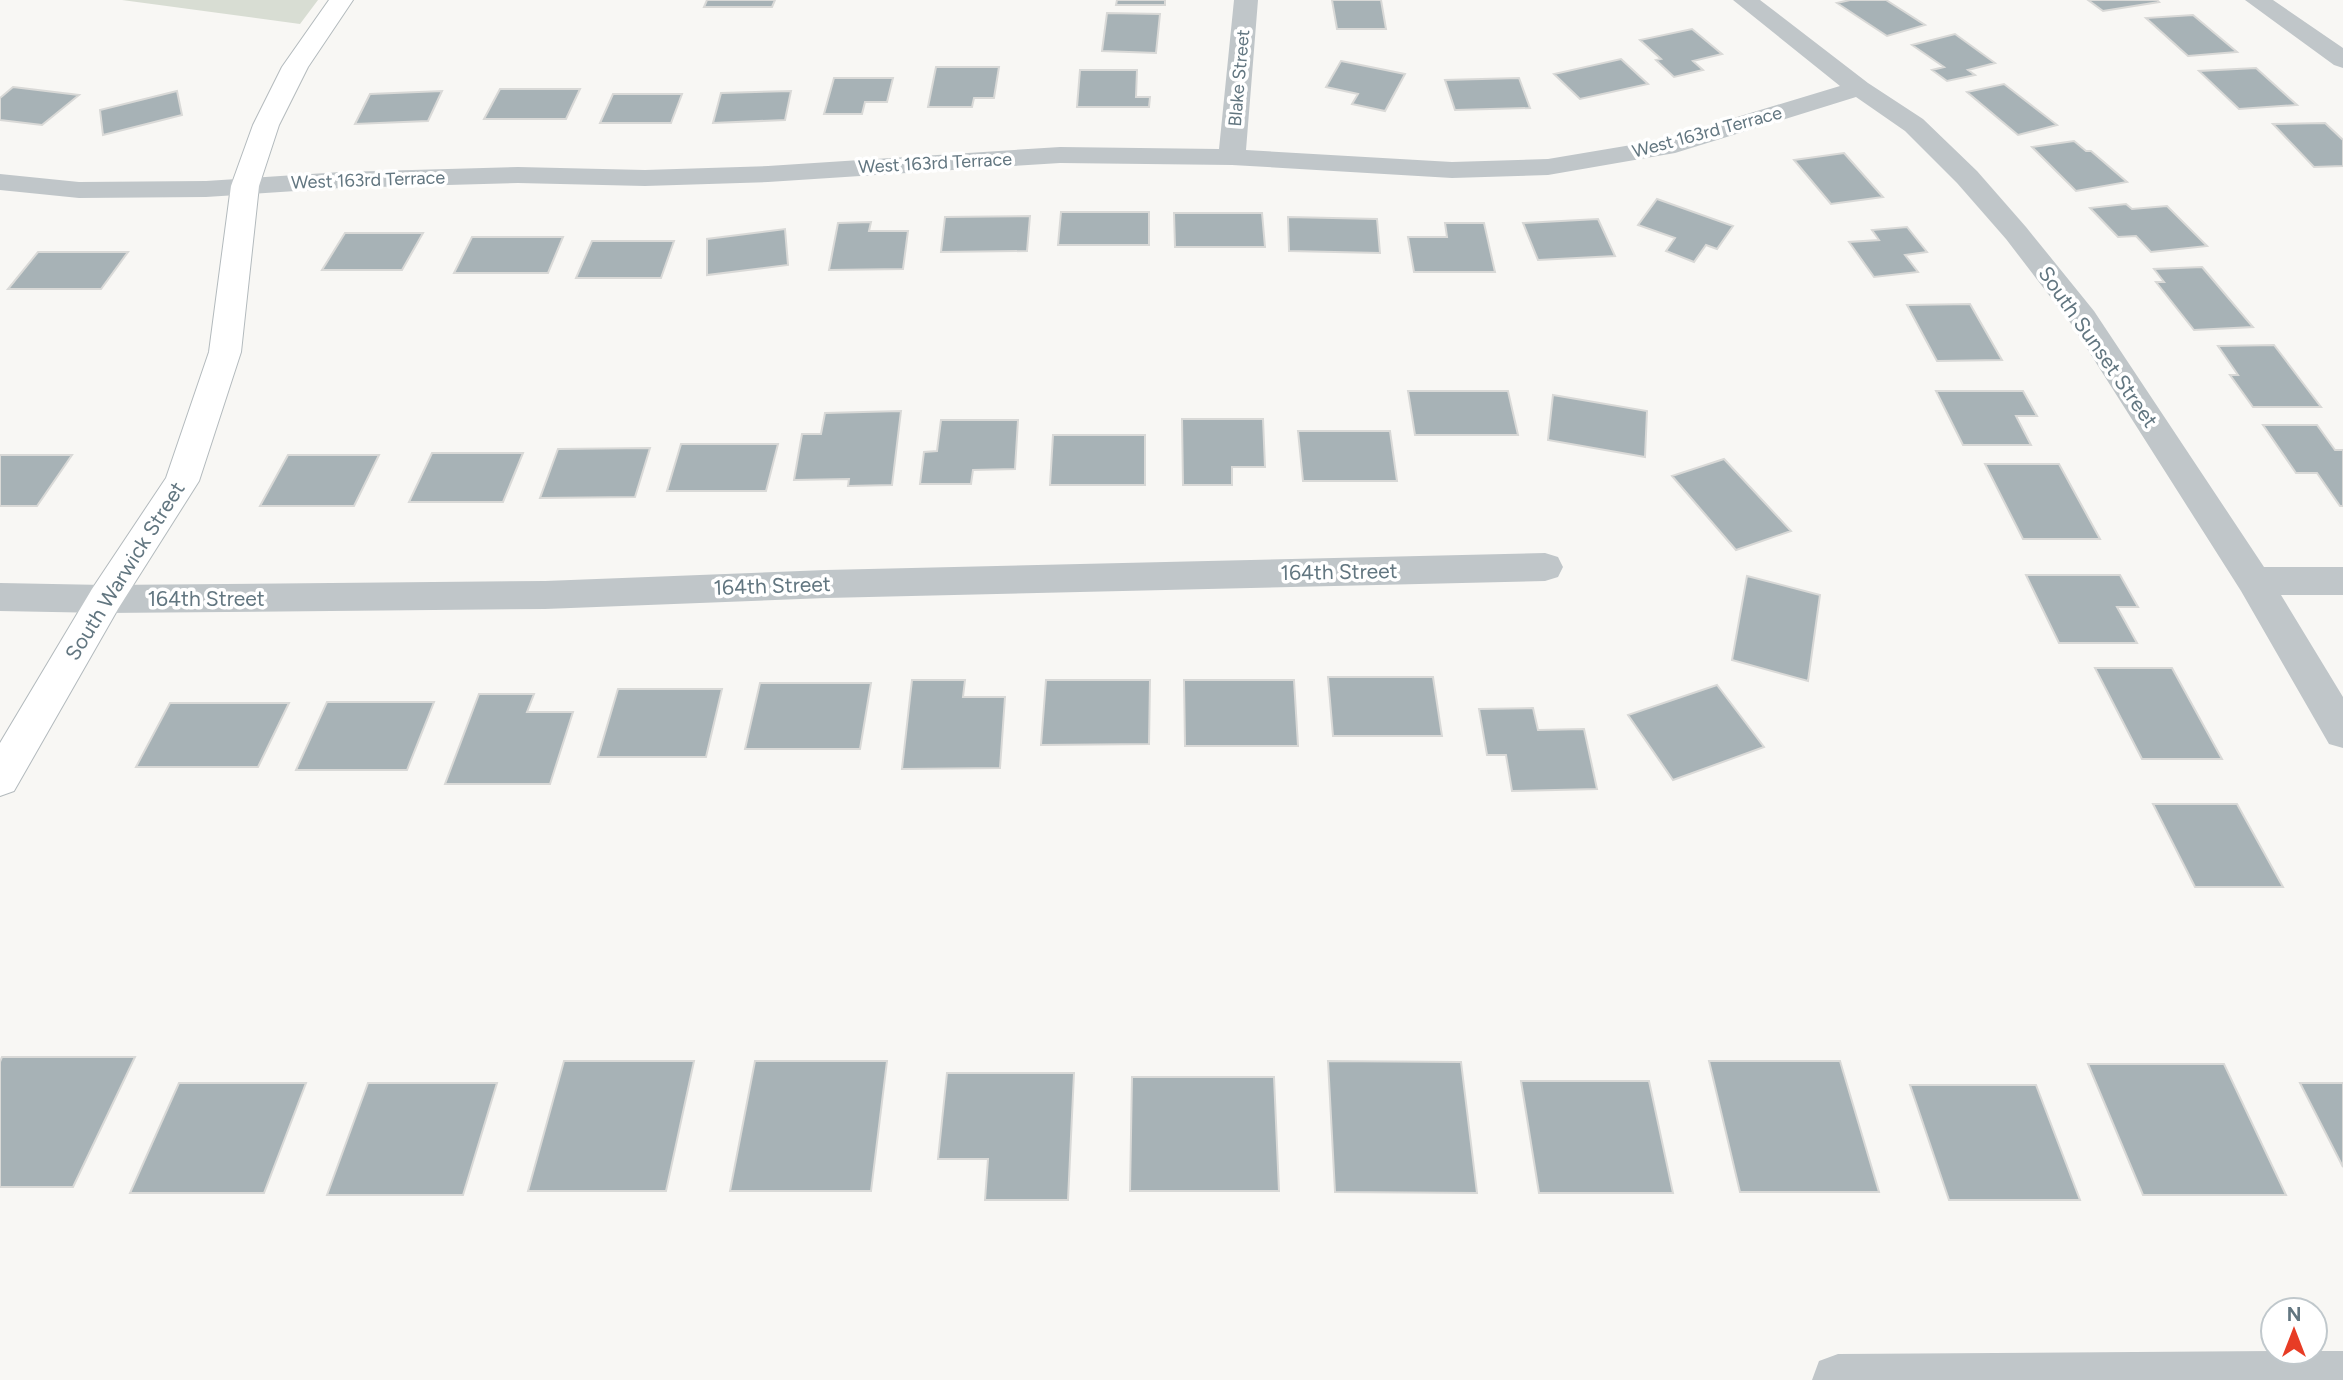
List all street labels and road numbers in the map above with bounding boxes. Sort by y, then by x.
street label: Blake Street [1224,28,1254,127]
street label: West 163rd Terrace [1630,101,1784,163]
street label: West 163rd Terrace [857,148,1013,178]
street label: West 163rd Terrace [291,166,446,194]
street label: South Sunset Street [2033,261,2163,432]
street label: South Warwick Street [59,477,190,665]
street label: 164th Street [1280,558,1398,585]
street label: 164th Street [713,571,831,600]
street label: 164th Street [147,586,265,611]

